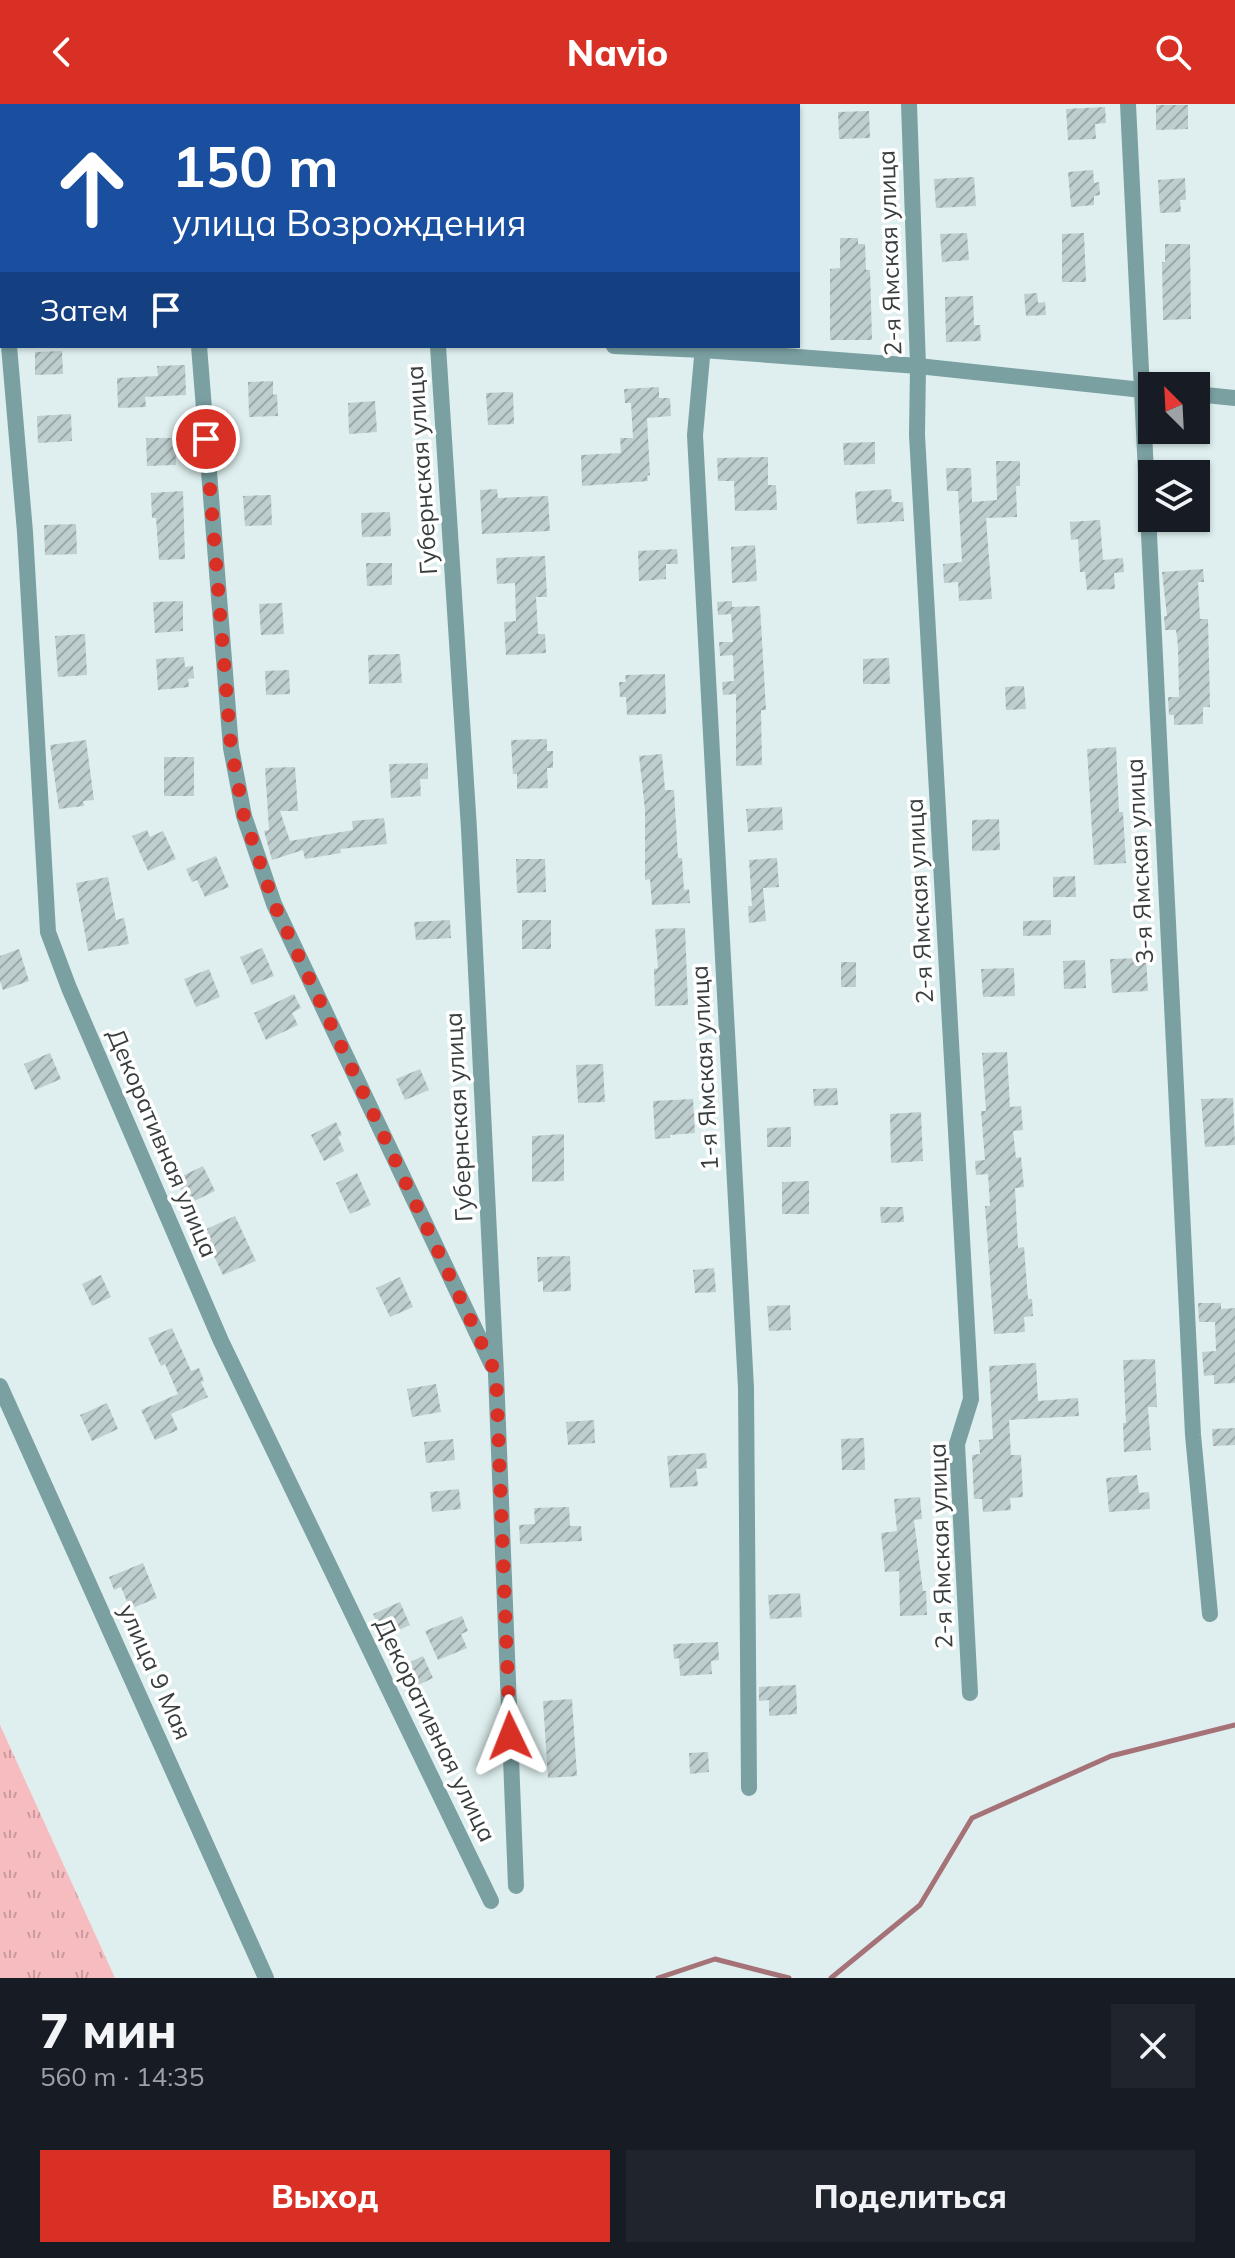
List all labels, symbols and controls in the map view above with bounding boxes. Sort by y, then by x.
icon: back [40,30,84,74]
text: Navio [567,30,668,75]
icon: search [1151,30,1195,74]
text: 150 m [172,131,339,201]
icon: ahead [40,136,144,240]
street label: 2-я Ямская улица [870,150,908,356]
text: улица Возрождения [172,200,527,245]
icon: arrive [144,288,188,332]
text: Затем [40,291,128,329]
street label: Губернская улица [399,365,443,576]
north arrow [1138,372,1210,444]
map controls [1138,372,1210,532]
pin [172,405,240,473]
icon: arrive [184,417,228,461]
button: layers [1138,460,1210,532]
street label: 3-я Ямская улица [1119,757,1159,965]
street label: 2-я Ямская улица [899,797,939,1005]
street label: 1-я Ямская улица [684,964,724,1172]
street label: Губернская улица [438,1012,478,1222]
street label: Декоративная улица [101,1024,225,1262]
street label: 2-я Ямская улица [921,1443,959,1649]
street label: улица 9 Мая [113,1599,199,1744]
street label: Декоративная улица [369,1613,503,1847]
position arrow [468,1694,552,1778]
text: 7 мин [40,2000,177,2060]
button: close [1111,2004,1195,2088]
text: 560 m · 14:35 [40,2060,204,2093]
button: Выход [40,2150,610,2242]
button: Поделиться [626,2150,1195,2242]

